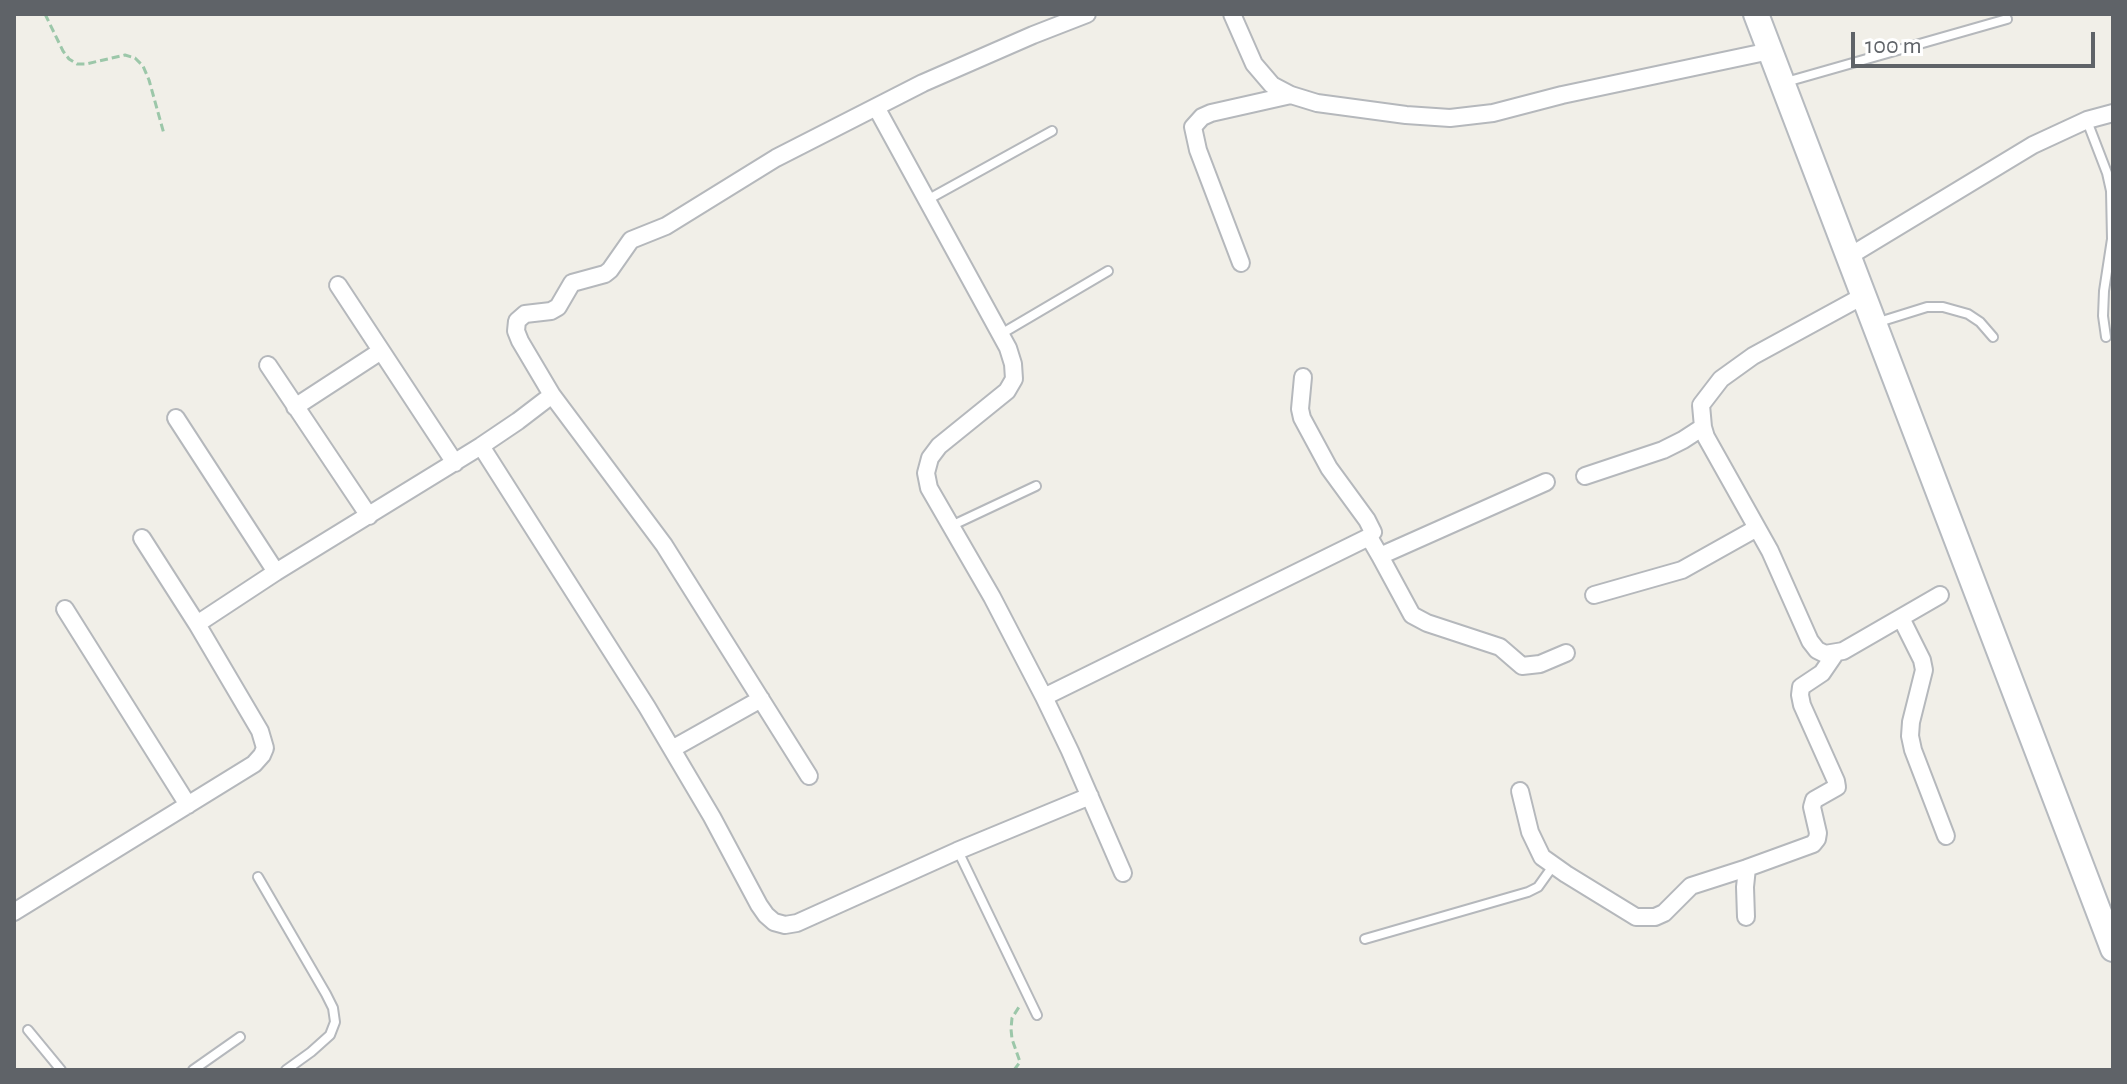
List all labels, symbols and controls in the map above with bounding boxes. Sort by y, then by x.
scale bar [1855,16,2099,66]
text: 100 m [1865,34,1922,58]

